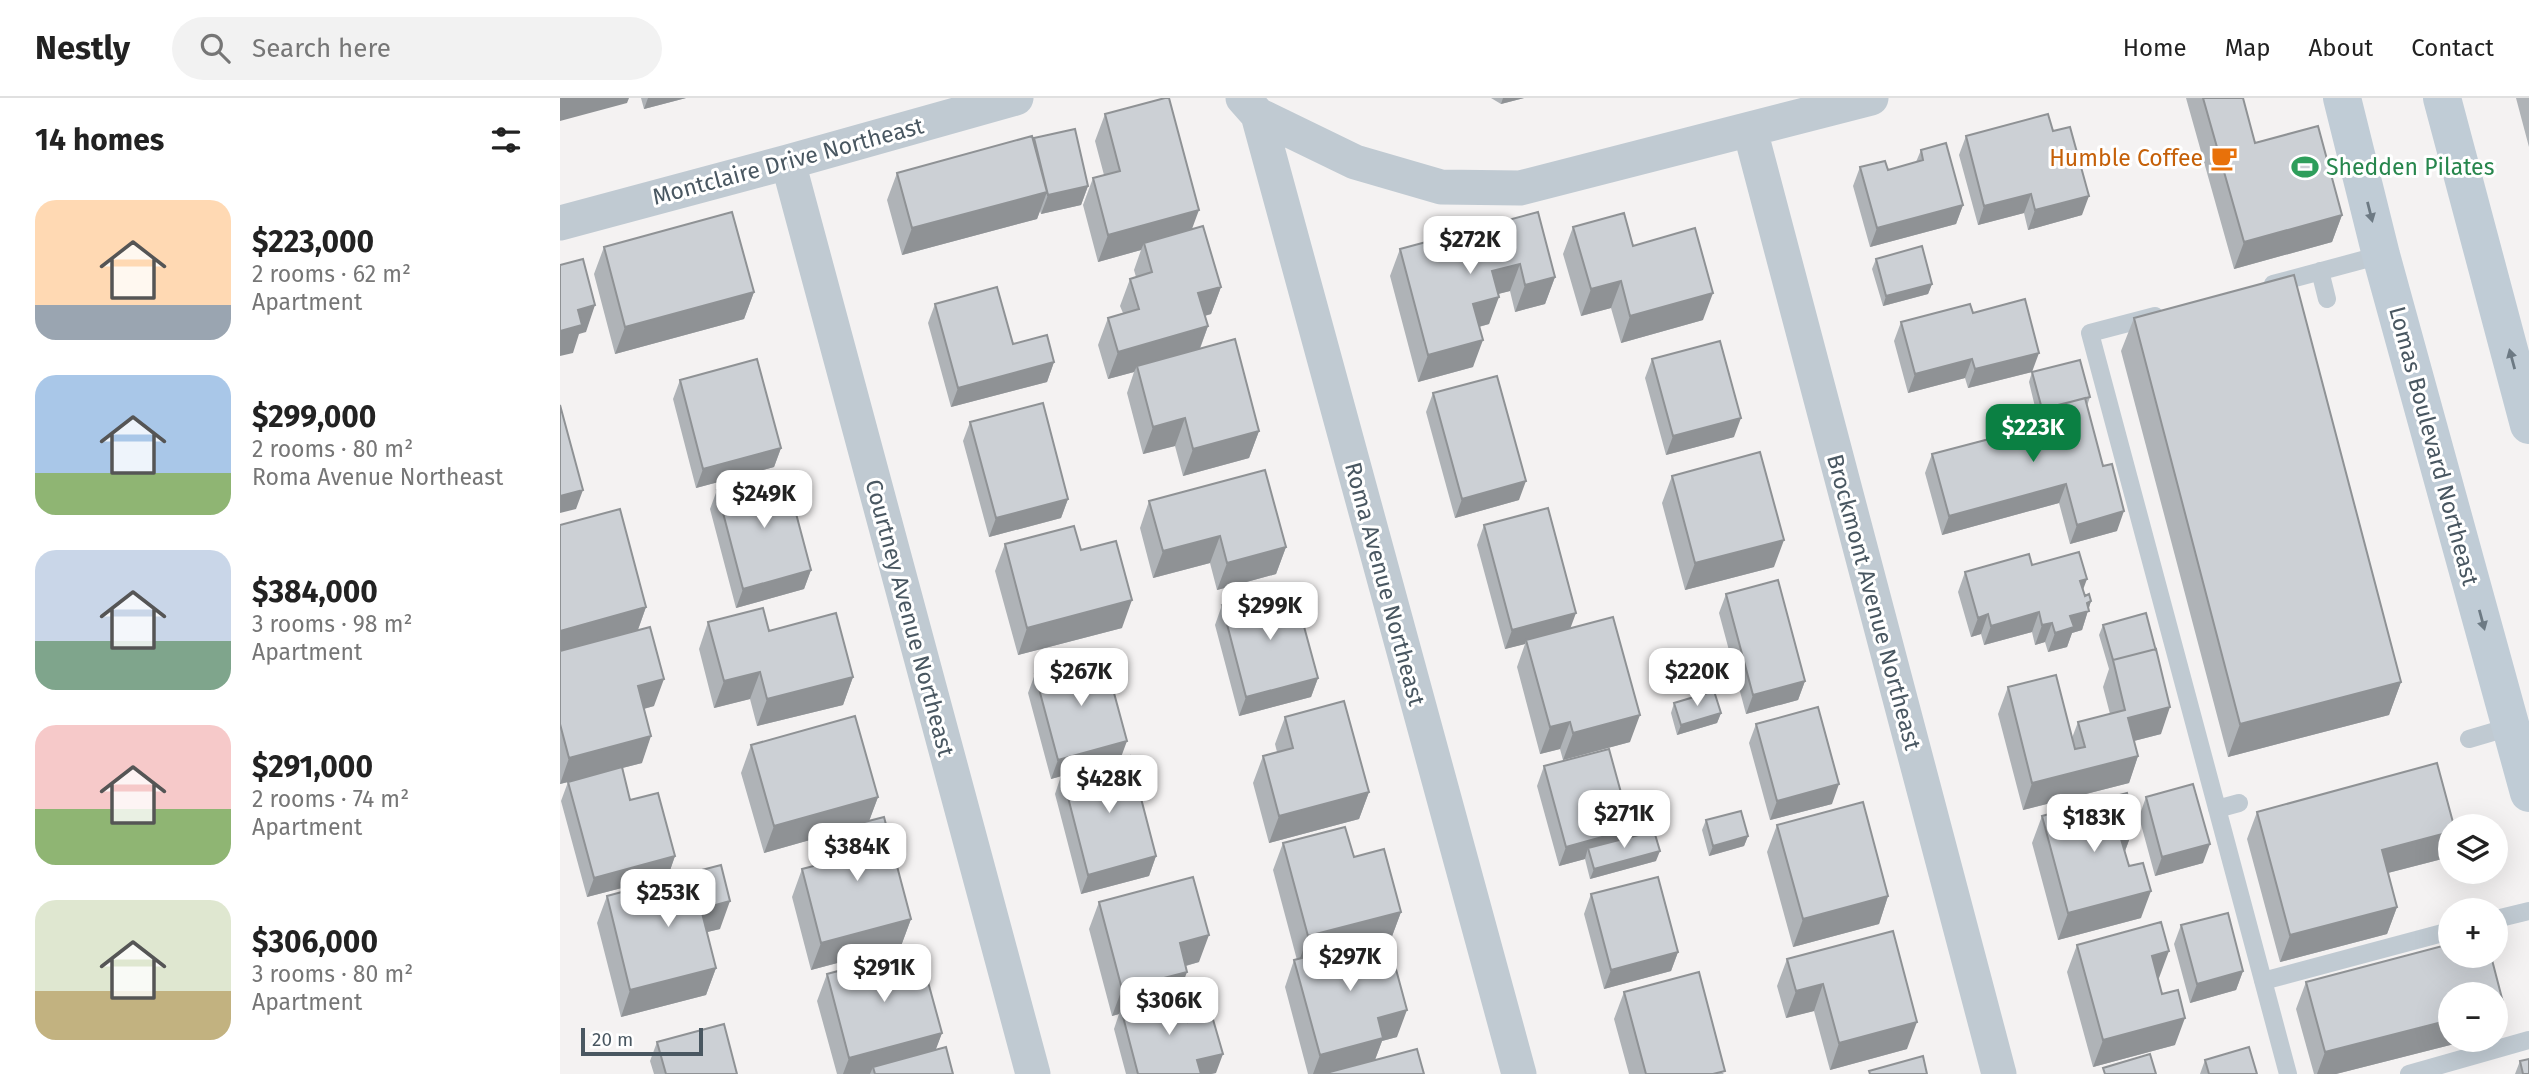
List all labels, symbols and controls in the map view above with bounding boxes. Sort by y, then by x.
search box [172,17,662,80]
text: Nestly [35,28,130,68]
icon: search [196,29,234,67]
text: Search here [252,33,391,64]
text: Home [2123,34,2187,62]
text: Map [2225,34,2271,62]
text: About [2309,34,2373,62]
text: Contact [2411,34,2494,62]
street label: Montclaire Drive Northeast [649,111,927,211]
icon: filters [487,121,525,159]
text: 14 homes [35,122,164,158]
cafe icon: Humble Coffee [2209,143,2239,173]
place label: Humble Coffee [2049,144,2203,172]
sports icon: Shedden Pilates [2290,152,2320,182]
place label: Shedden Pilates [2326,153,2494,181]
one-way arrow [2365,201,2376,223]
pin: $272K [1421,216,1519,276]
text: $223,000 [252,224,374,260]
text: $272K [1439,225,1501,253]
icon: home [91,228,175,312]
text: 2 rooms · 62 m² [252,260,411,288]
text: Apartment [252,288,362,316]
street label: Lomas Boulevard Northeast [2383,303,2485,589]
one-way arrow [2506,348,2516,369]
text: $299,000 [252,399,376,435]
icon: home [91,403,175,487]
pin: $223K [1984,404,2082,464]
text: $223K [2002,413,2064,441]
text: 2 rooms · 80 m² [252,435,413,463]
street label: Brockmont Avenue Northeast [1821,451,1927,754]
street label: Roma Avenue Northeast [1339,459,1431,710]
text: Roma Avenue Northeast [252,463,503,491]
pin: $249K [715,470,813,530]
street label: Courtney Avenue Northeast [860,476,961,760]
text: $249K [732,479,796,507]
text: $384,000 [252,574,378,610]
icon: home [91,578,175,662]
pin: $299K [1221,582,1319,642]
text: $299K [1238,591,1302,619]
text: 3 rooms · 98 m² [252,610,412,638]
one-way arrow [2478,610,2488,631]
text: Apartment [252,638,362,666]
pin: $267K [1032,648,1130,708]
pin: $220K [1648,648,1746,708]
text: $267K [1050,657,1112,685]
text: $220K [1665,657,1729,685]
text: $291,000 [252,749,373,785]
icon: home [91,753,175,837]
pin: $428K [1060,756,1158,815]
text: $428K [1077,764,1141,792]
text: 2 rooms · 74 m² [252,785,409,813]
pin: $271K [1575,790,1673,850]
pin: $183K [2045,794,2143,854]
text: $271K [1594,799,1654,827]
text: $183K [2063,803,2125,831]
text: Apartment [252,813,362,841]
map controls [2438,814,2508,1052]
button: layers [2438,814,2508,884]
pin: $384K [808,824,906,883]
text: $384K [824,832,890,860]
pin: $253K [619,870,717,929]
text: $253K [637,878,699,906]
button: + [2438,898,2508,968]
text: $306,000 [252,924,378,960]
icon: home [91,928,175,1012]
pin: $297K [1301,934,1399,993]
text: $297K [1319,942,1381,970]
pin: $291K [835,944,933,1004]
text: $291K [853,953,915,981]
text: 3 rooms · 80 m² [252,960,413,988]
pin: $306K [1120,978,1218,1037]
button: − [2438,982,2508,1052]
text: $306K [1136,986,1202,1014]
text: Apartment [252,988,362,1016]
scale bar [581,1025,704,1057]
text: 20 m [592,1028,633,1051]

